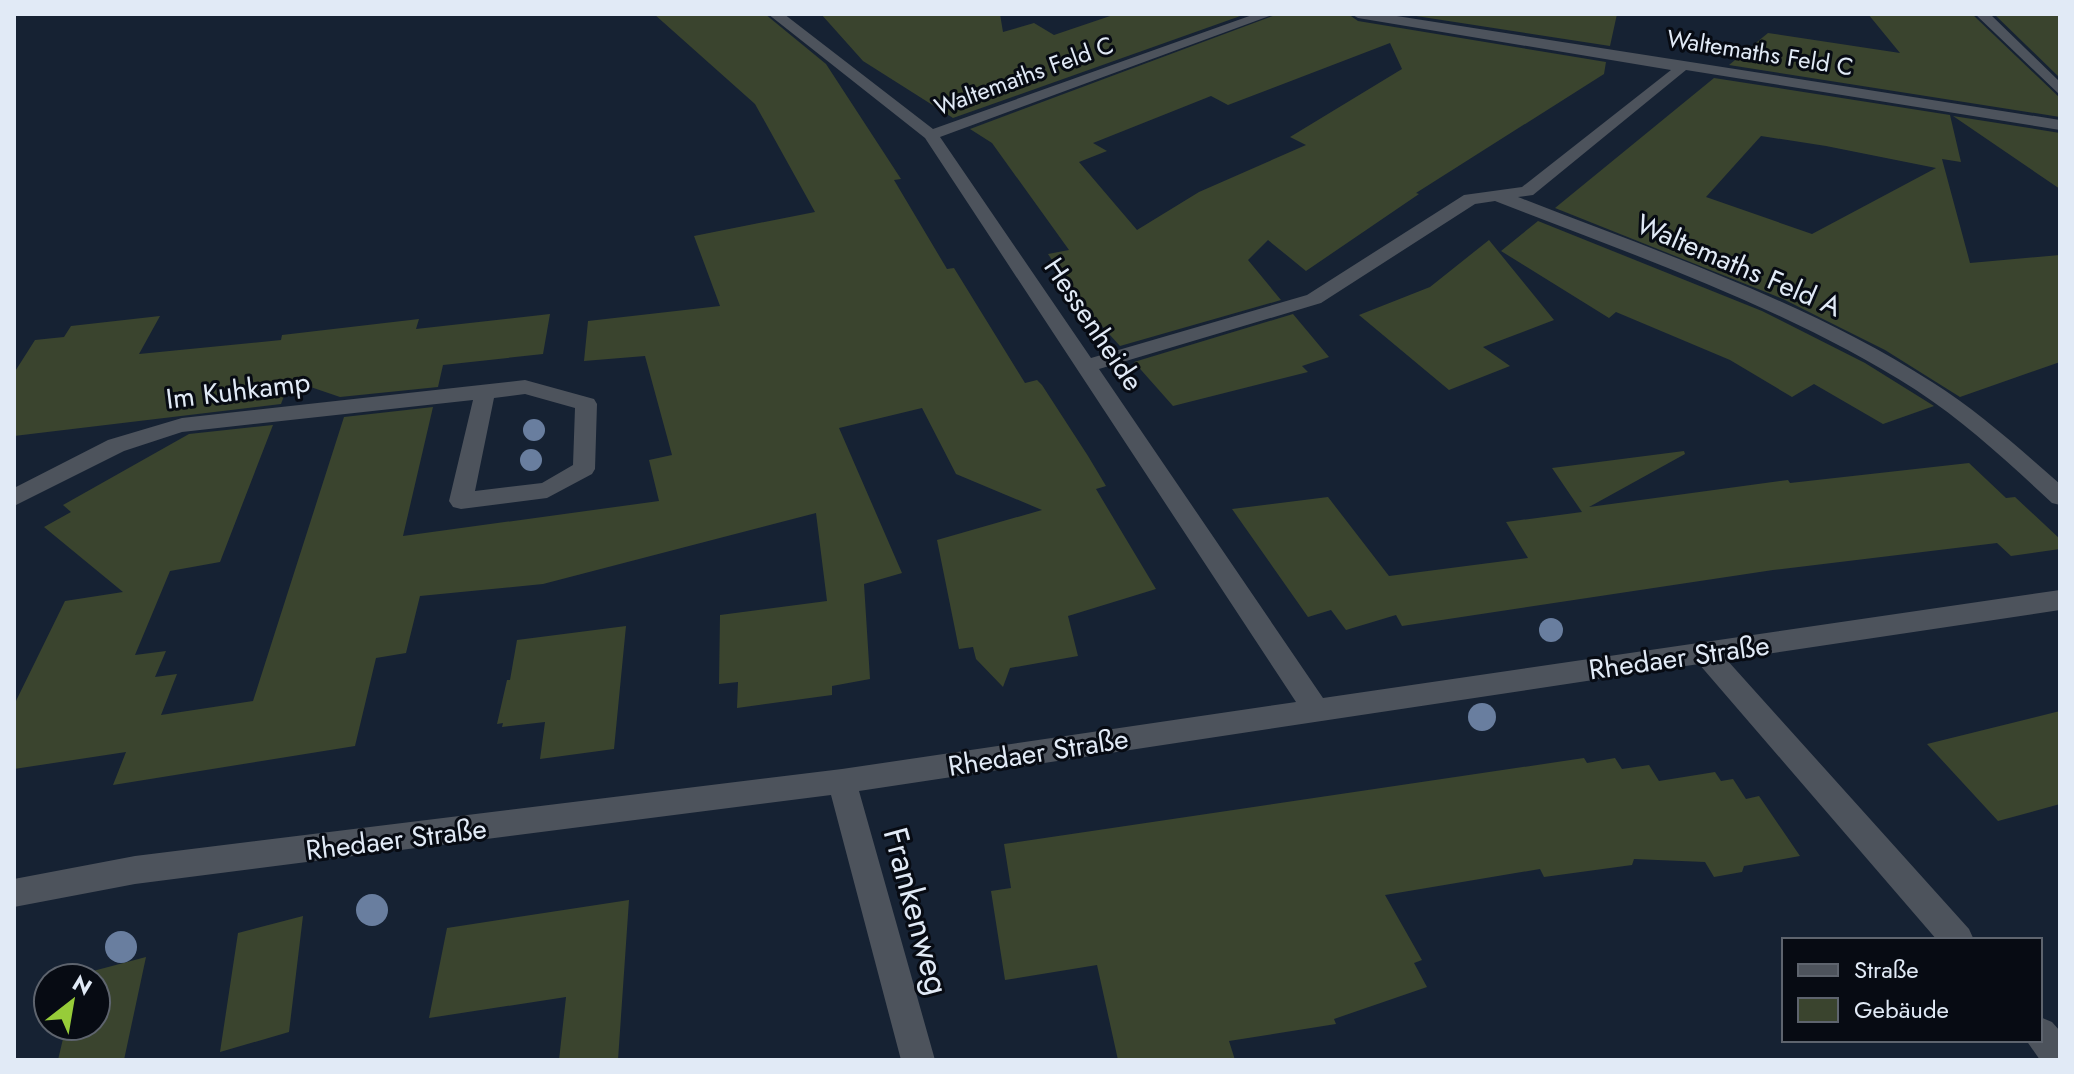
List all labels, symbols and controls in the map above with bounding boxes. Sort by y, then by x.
street label: Waltemaths Feld C [1664,20,1856,85]
street label: Waltemaths Feld C [929,27,1118,124]
street label: Waltemaths Feld A [1630,204,1848,327]
street label: Hessenheide [1034,249,1153,399]
street label: Im Kuhkamp [164,361,313,420]
street label: Rhedaer Straße [1586,625,1772,690]
street label: Rhedaer Straße [945,718,1131,787]
street label: Rhedaer Straße [303,808,489,871]
street label: Frankenweg [871,822,962,1000]
legend [1782,938,2042,1042]
text: Straße [1854,952,1919,987]
north arrow [32,962,112,1042]
text: N [67,967,98,1003]
text: Gebäude [1854,992,1949,1027]

